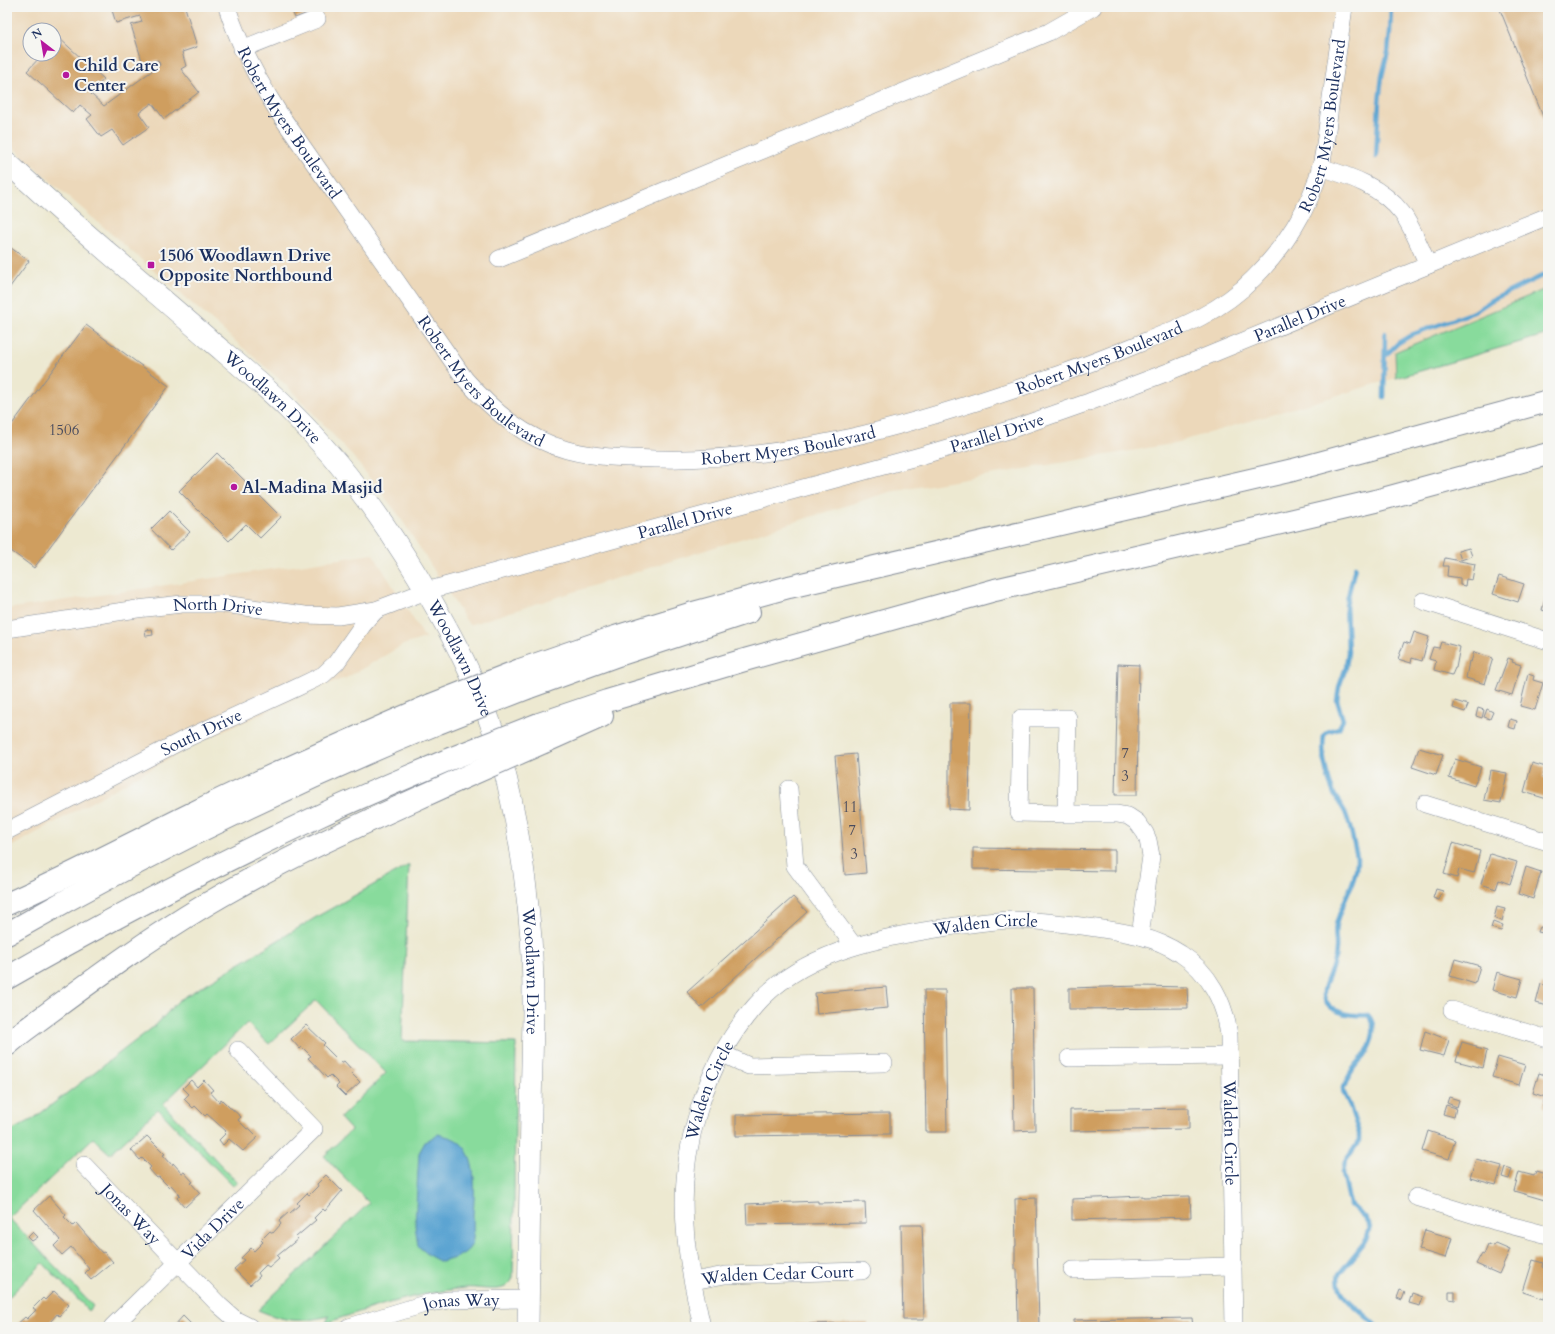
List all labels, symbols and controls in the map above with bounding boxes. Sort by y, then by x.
north arrow [22,22,62,62]
text: N [29,25,45,43]
street label: Robert Myers Boulevard [1294,38,1351,216]
street label: Robert Myers Boulevard [232,43,346,203]
place label: Child Care Center [74,54,159,97]
marker: Child Care Center [61,70,71,80]
place label: 1506 Woodlawn Drive Opposite Northbound [159,244,333,287]
marker: 1506 Woodlawn Drive Opposite Northbound [146,260,156,270]
street label: Parallel Drive [1250,289,1349,348]
street label: Robert Myers Boulevard [412,311,548,452]
street label: Robert Myers Boulevard [1013,316,1186,400]
street label: Woodlawn Drive [218,345,327,449]
street label: Parallel Drive [947,408,1047,459]
house number: 1506 [49,420,80,440]
street label: Robert Myers Boulevard [700,421,878,471]
place label: Al-Madina Masjid [242,476,383,499]
marker: Al-Madina Masjid [229,482,239,492]
street label: Parallel Drive [635,497,735,545]
street label: North Drive [172,592,264,621]
street label: Woodlawn Drive [421,595,498,720]
street label: South Drive [157,703,246,762]
house number: 7 [1121,743,1129,763]
house number: 3 [1121,766,1129,786]
house number: 11 [842,797,858,817]
house number: 7 [848,820,856,840]
house number: 3 [850,844,858,864]
street label: Woodlawn Drive [516,906,544,1035]
street label: Walden Circle [931,909,1039,941]
street label: Walden Circle [680,1036,739,1143]
street label: Walden Circle [1218,1079,1243,1186]
street label: Jonas Way [94,1176,166,1250]
street label: Vida Drive [177,1193,249,1265]
street label: Walden Cedar Court [699,1260,855,1291]
street label: Jonas Way [417,1288,500,1317]

